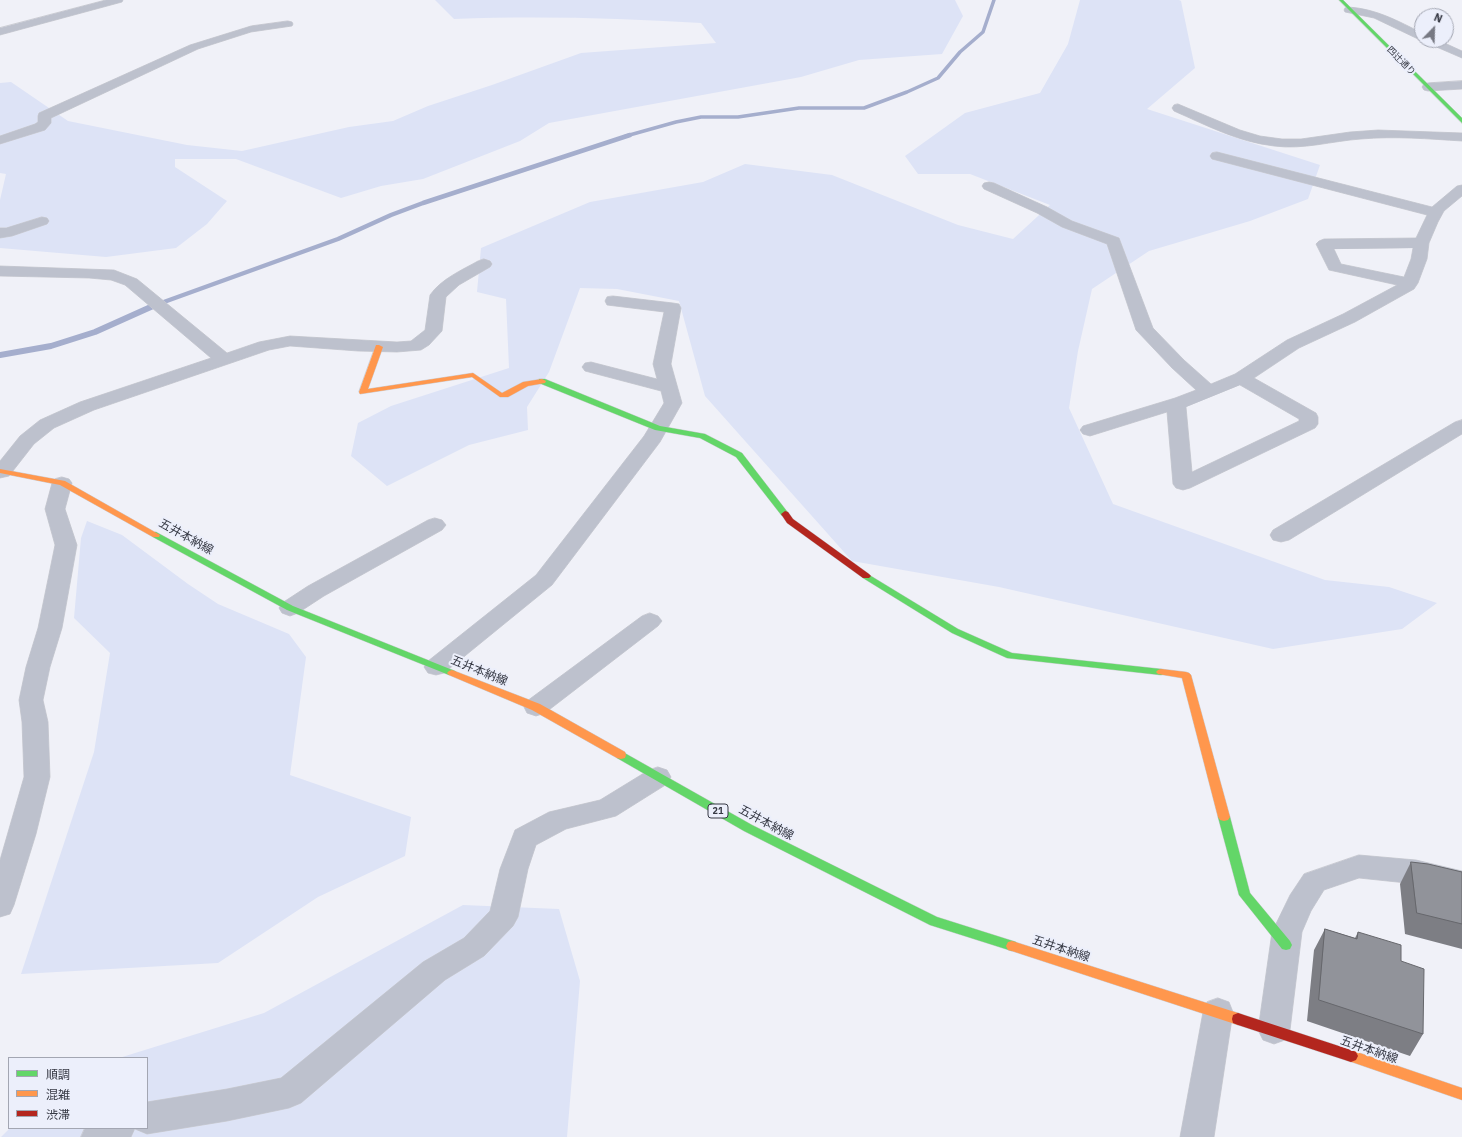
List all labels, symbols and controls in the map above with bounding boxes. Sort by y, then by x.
north arrow [1414,8,1454,48]
text: N [1432,10,1445,26]
street label: 四辻通り [1384,44,1418,78]
street label: 五井本納線 [156,516,216,558]
street label: 五井本納線 [448,653,510,689]
street label: 五井本納線 [736,803,796,843]
road number: 21 [708,804,728,818]
street label: 五井本納線 [1030,933,1092,965]
street label: 五井本納線 [1338,1033,1400,1067]
legend [8,1057,148,1129]
text: 順調 [46,1067,70,1082]
text: 混雑 [46,1087,70,1102]
text: 渋滞 [46,1107,70,1122]

